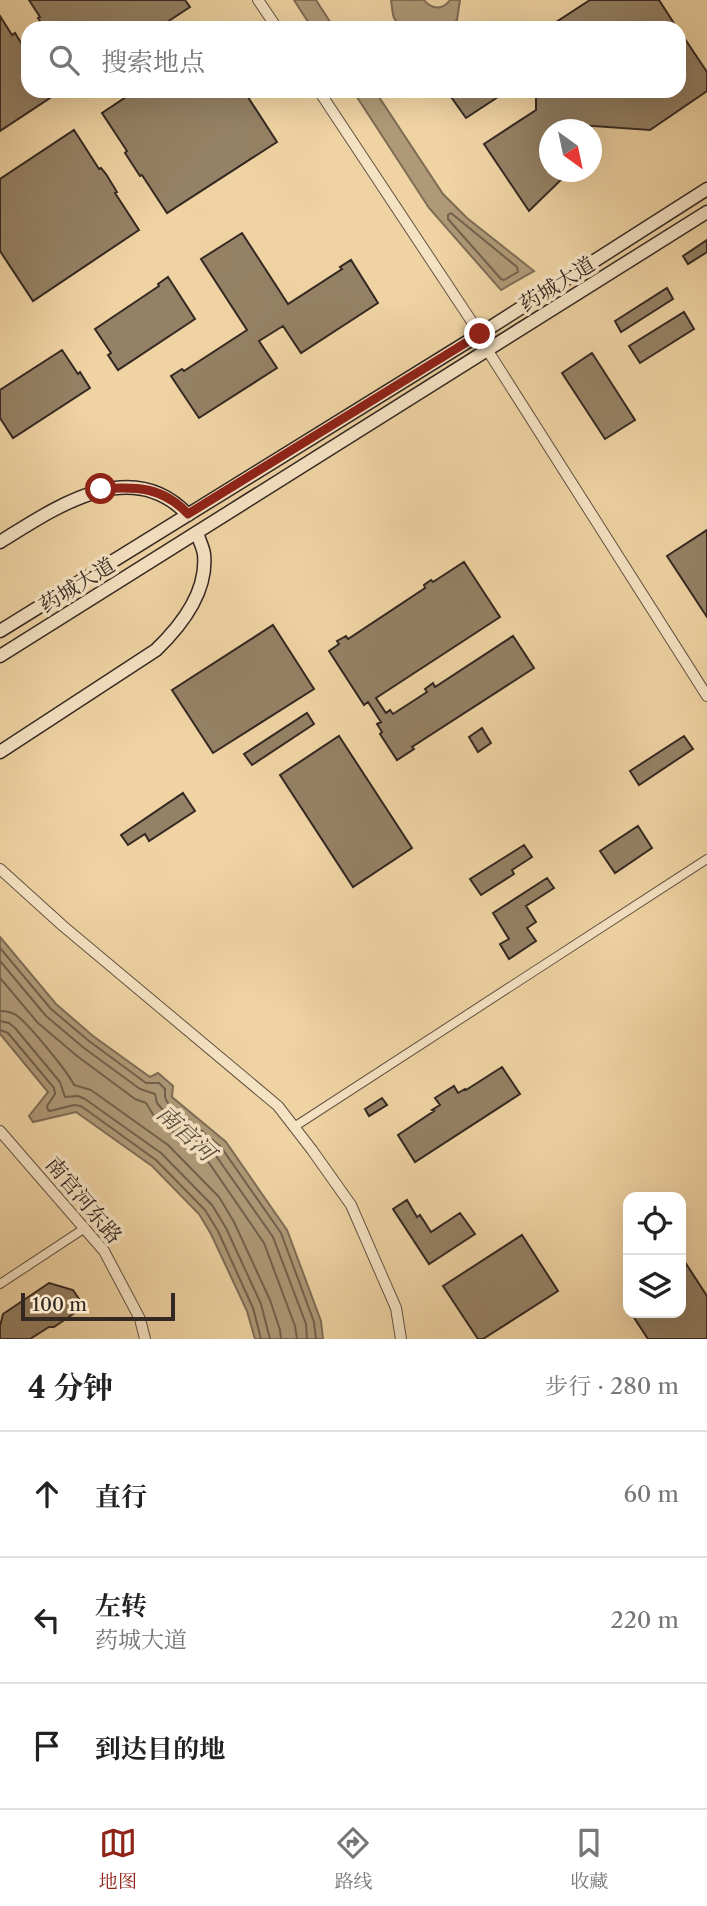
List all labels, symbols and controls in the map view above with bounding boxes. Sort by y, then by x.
search box [21,21,686,98]
icon: search [45,41,83,79]
text: 搜索地点 [101,46,205,78]
north arrow [539,119,602,182]
street label: 药城大道 [515,251,599,317]
route end [464,318,495,349]
route start [85,473,116,504]
street label: 药城大道 [35,552,119,618]
water label: 南官河 [151,1099,224,1169]
street label: 南官河东路 [41,1152,127,1248]
map controls [623,1192,686,1318]
button: locate [623,1192,686,1255]
button: layers [623,1255,686,1318]
scale bar [21,1290,175,1322]
text: 100 m [32,1293,87,1316]
text: 4 分钟 [28,1369,113,1406]
text: 步行 · 280 m [545,1372,679,1400]
icon: ahead [28,1475,66,1513]
text: 60 m [623,1480,679,1508]
text: 直行 [95,1481,147,1513]
text: 左转 [95,1590,147,1622]
icon: left [28,1601,66,1639]
text: 220 m [610,1606,679,1634]
text: 药城大道 [95,1626,187,1654]
icon: arrive [28,1727,66,1765]
text: 到达目的地 [95,1733,225,1765]
tab: 地图 [99,1824,137,1893]
tab: 路线 [334,1824,372,1893]
tab: 收藏 [570,1824,608,1893]

